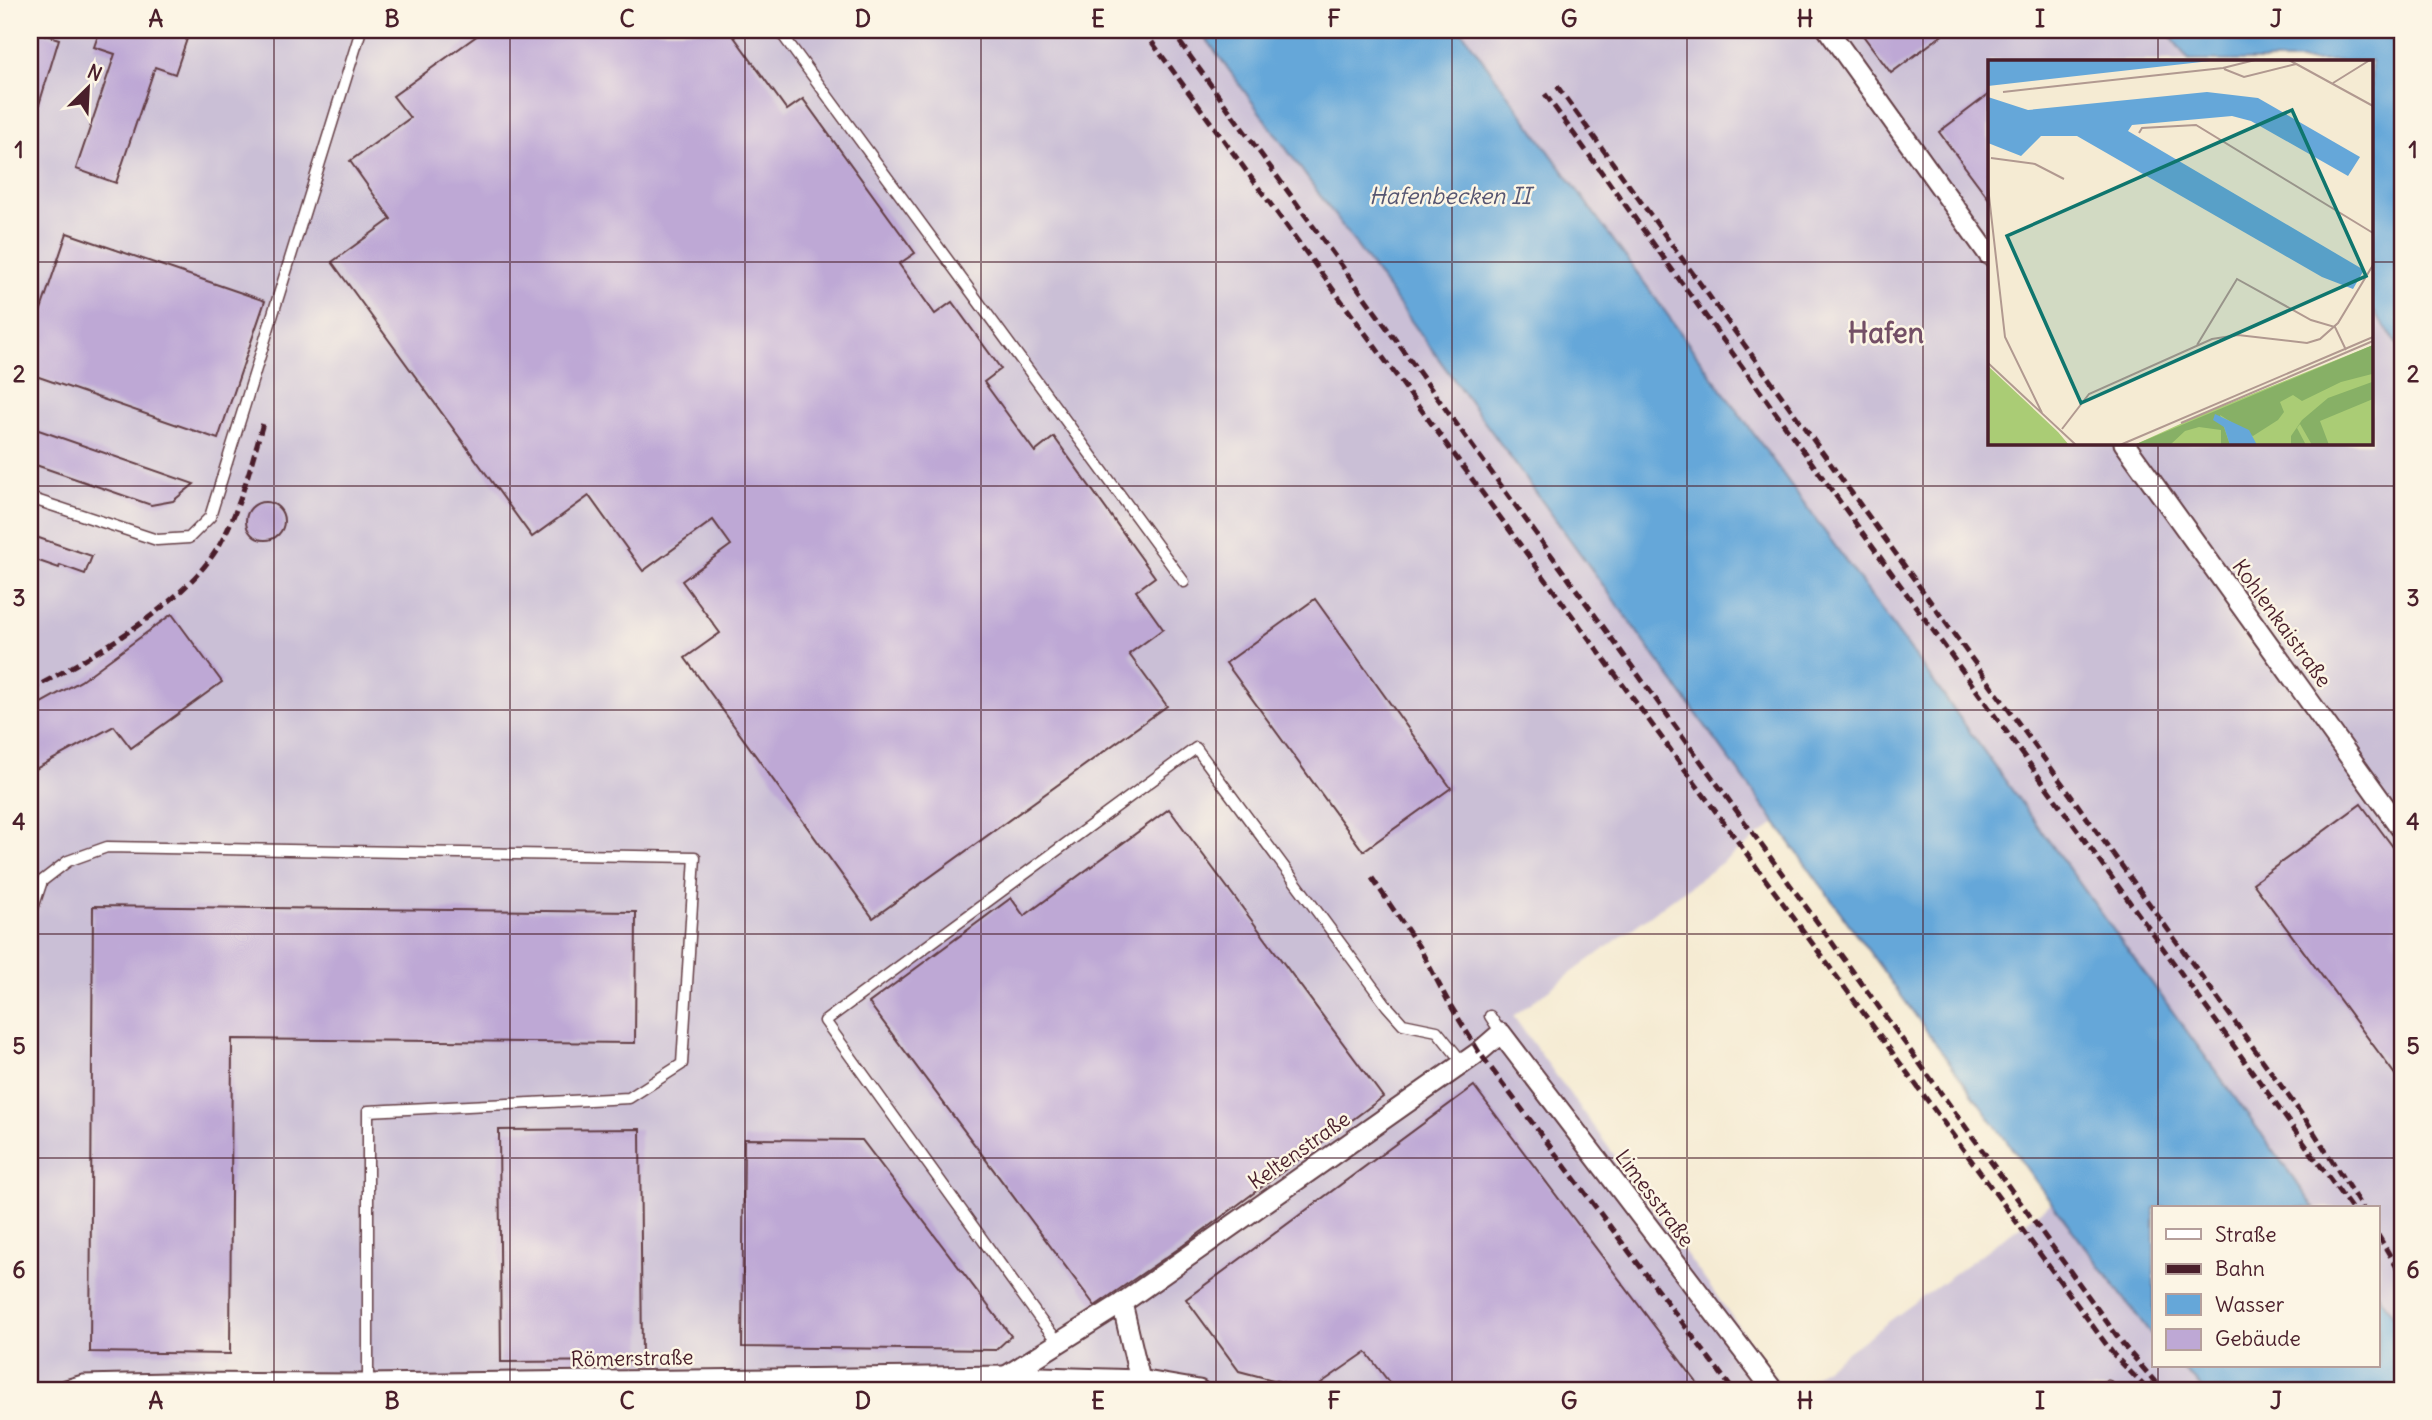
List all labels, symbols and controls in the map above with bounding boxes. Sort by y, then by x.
text: A [149,4,164,33]
text: B [384,4,400,33]
text: C [619,4,635,33]
text: D [855,4,871,33]
text: E [1091,4,1105,33]
text: F [1327,4,1341,33]
text: G [1561,4,1577,33]
text: H [1797,4,1813,33]
text: I [2035,4,2045,33]
text: J [2270,4,2282,33]
north arrow [52,52,122,122]
text: N [84,59,106,86]
inset map [1988,60,2372,444]
text: 1 [14,135,24,164]
text: 1 [2408,135,2418,164]
water label: Hafenbecken II [1369,181,1535,210]
district label: Hafen [1848,315,1924,351]
text: 2 [13,359,26,388]
text: 2 [2407,359,2420,388]
street label: Kohlenkaistraße [2226,554,2338,692]
text: 3 [12,583,26,612]
text: 3 [2406,583,2420,612]
text: 4 [12,807,26,836]
text: 4 [2406,807,2420,836]
text: 5 [12,1031,26,1060]
text: 5 [2406,1031,2420,1060]
street label: Keltenstraße [1243,1105,1355,1195]
street label: Limesstraße [1610,1144,1700,1252]
legend [2152,1206,2380,1368]
text: Straße [2215,1221,2276,1248]
text: 6 [12,1255,26,1284]
text: Bahn [2215,1255,2265,1282]
text: 6 [2406,1255,2420,1284]
text: Wasser [2215,1291,2285,1318]
text: Gebäude [2215,1325,2301,1352]
street label: Römerstraße [570,1343,694,1373]
text: A [149,1386,164,1415]
text: B [384,1386,400,1415]
text: C [619,1386,635,1415]
text: D [855,1386,871,1415]
text: E [1091,1386,1105,1415]
text: F [1327,1386,1341,1415]
text: G [1561,1386,1577,1415]
text: H [1797,1386,1813,1415]
text: I [2035,1386,2045,1415]
text: J [2270,1386,2282,1415]

